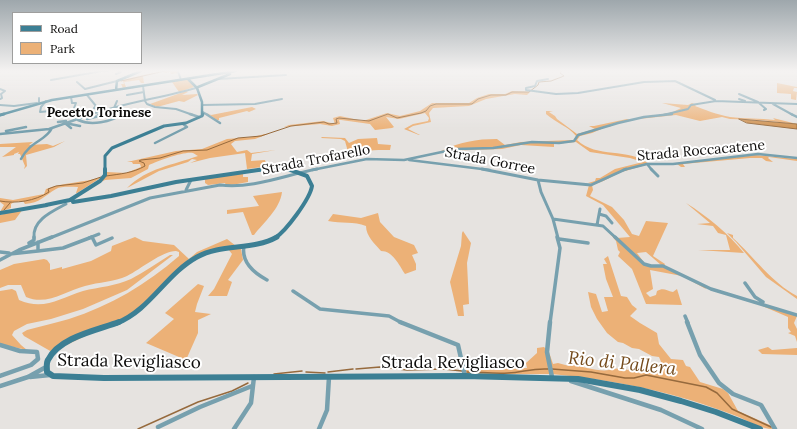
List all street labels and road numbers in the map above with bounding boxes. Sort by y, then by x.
street label: Strada Roccacatene [636,137,766,165]
street label: Strada Trofarello [260,141,372,179]
street label: Strada Gorree [443,144,537,178]
street label: Strada Revigliasco [57,351,201,373]
street label: Strada Revigliasco [381,353,525,373]

